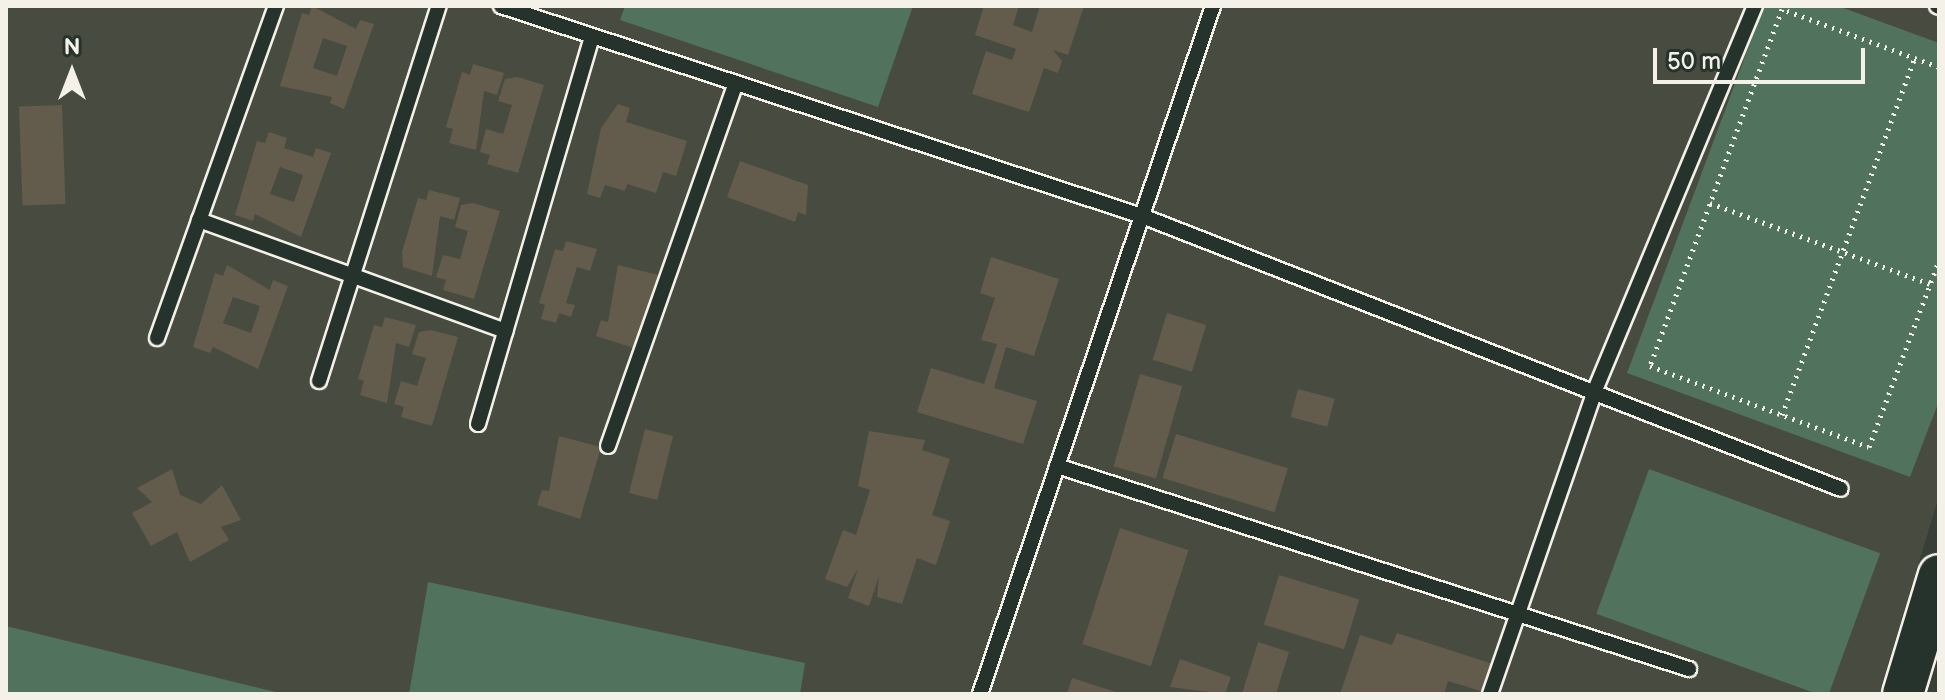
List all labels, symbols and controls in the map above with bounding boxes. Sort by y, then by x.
north arrow [32,32,112,112]
scale bar [1657,32,1869,82]
text: N [64,34,80,61]
text: 50 m [1667,47,1721,76]

